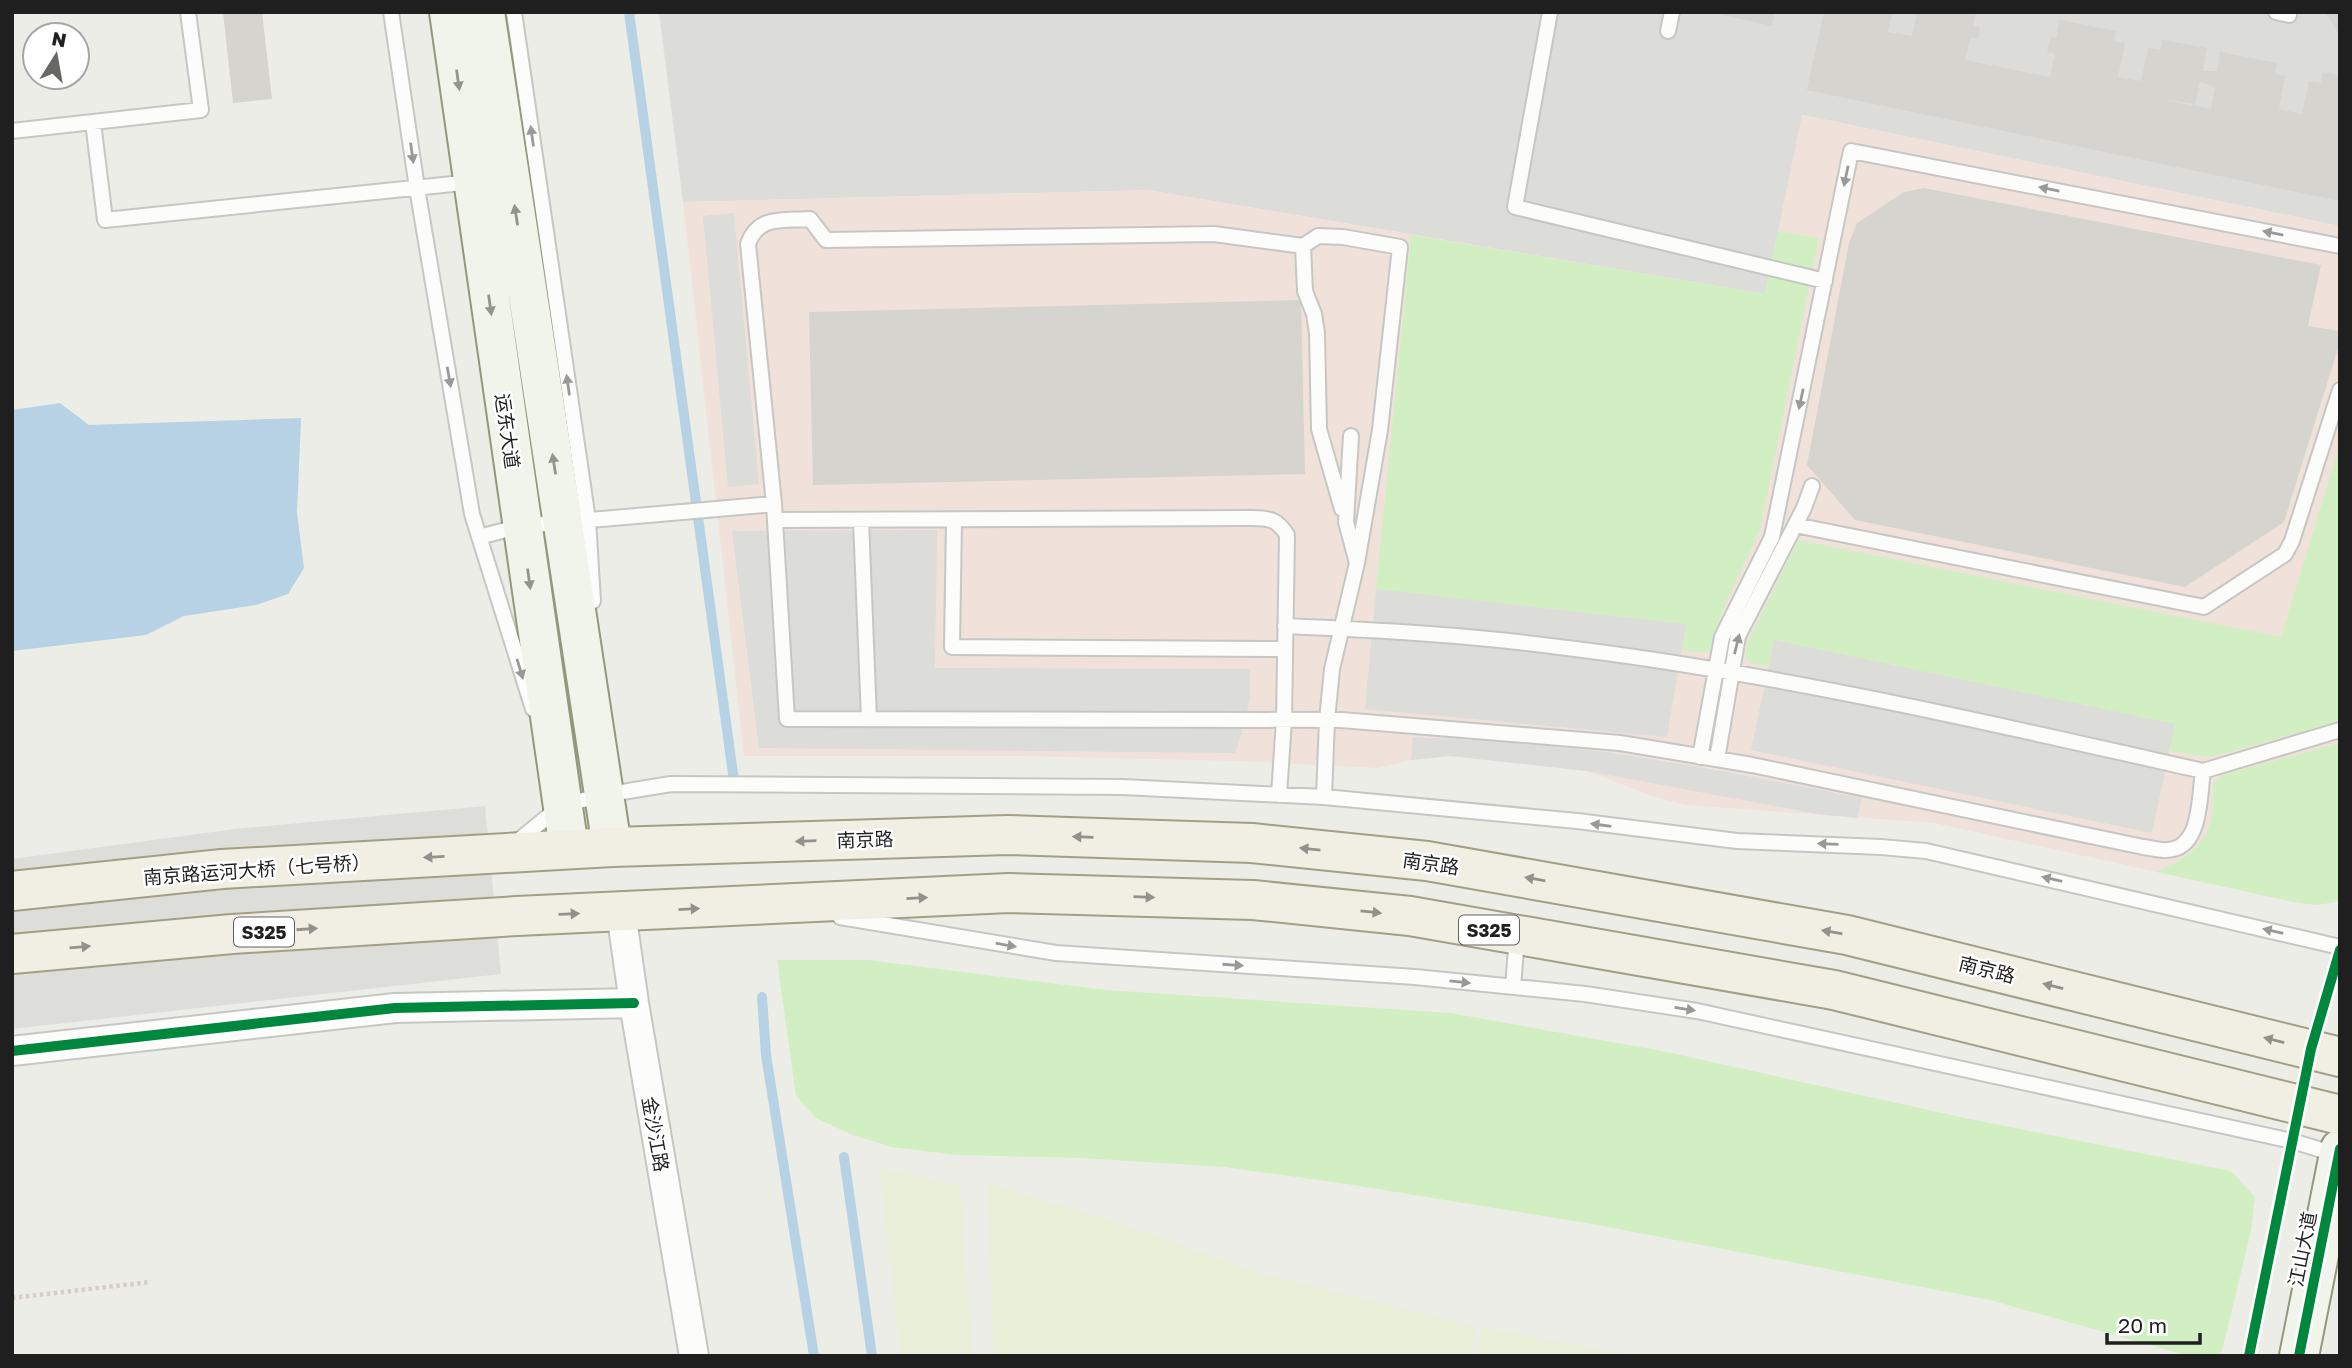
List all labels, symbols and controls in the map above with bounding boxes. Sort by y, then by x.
north arrow [21,21,91,91]
text: N [50,26,69,51]
one-way arrow [453,69,464,91]
one-way arrow [526,125,537,147]
one-way arrow [406,142,417,164]
one-way arrow [1841,165,1852,187]
one-way arrow [2038,184,2060,195]
one-way arrow [510,204,521,226]
one-way arrow [2262,227,2284,238]
one-way arrow [484,294,495,316]
one-way arrow [444,366,455,388]
one-way arrow [562,374,573,396]
one-way arrow [1795,388,1806,410]
street label: 运东大道 [491,392,525,470]
one-way arrow [548,453,559,475]
one-way arrow [524,568,535,590]
one-way arrow [1732,633,1743,655]
one-way arrow [515,658,526,679]
one-way arrow [1590,819,1612,830]
street label: 南京路 [836,827,894,851]
one-way arrow [1072,832,1094,843]
one-way arrow [795,835,817,847]
one-way arrow [1816,839,1838,850]
one-way arrow [1299,843,1321,854]
street label: 南京路 [1401,848,1461,878]
street label: 南京路运河大桥（七号桥） [142,850,372,888]
one-way arrow [423,852,445,863]
one-way arrow [1524,873,1546,884]
one-way arrow [2041,874,2063,885]
one-way arrow [1133,891,1155,903]
one-way arrow [906,892,928,903]
one-way arrow [679,903,701,914]
one-way arrow [1360,907,1382,918]
one-way arrow [558,908,580,919]
road number: S325 [1459,916,1519,945]
road number: S325 [234,917,294,946]
one-way arrow [296,923,318,934]
one-way arrow [2262,925,2284,936]
one-way arrow [1821,926,1843,937]
one-way arrow [995,940,1017,951]
one-way arrow [69,941,91,952]
street label: 南京路 [1957,951,2017,987]
one-way arrow [1222,960,1244,971]
one-way arrow [1449,976,1471,987]
one-way arrow [2042,980,2064,991]
one-way arrow [1674,1004,1696,1015]
one-way arrow [2262,1034,2284,1045]
street label: 金沙江路 [638,1095,674,1173]
street label: 江山大道 [2283,1209,2321,1289]
scale bar [2107,1302,2200,1346]
text: 20 m [2118,1312,2167,1338]

